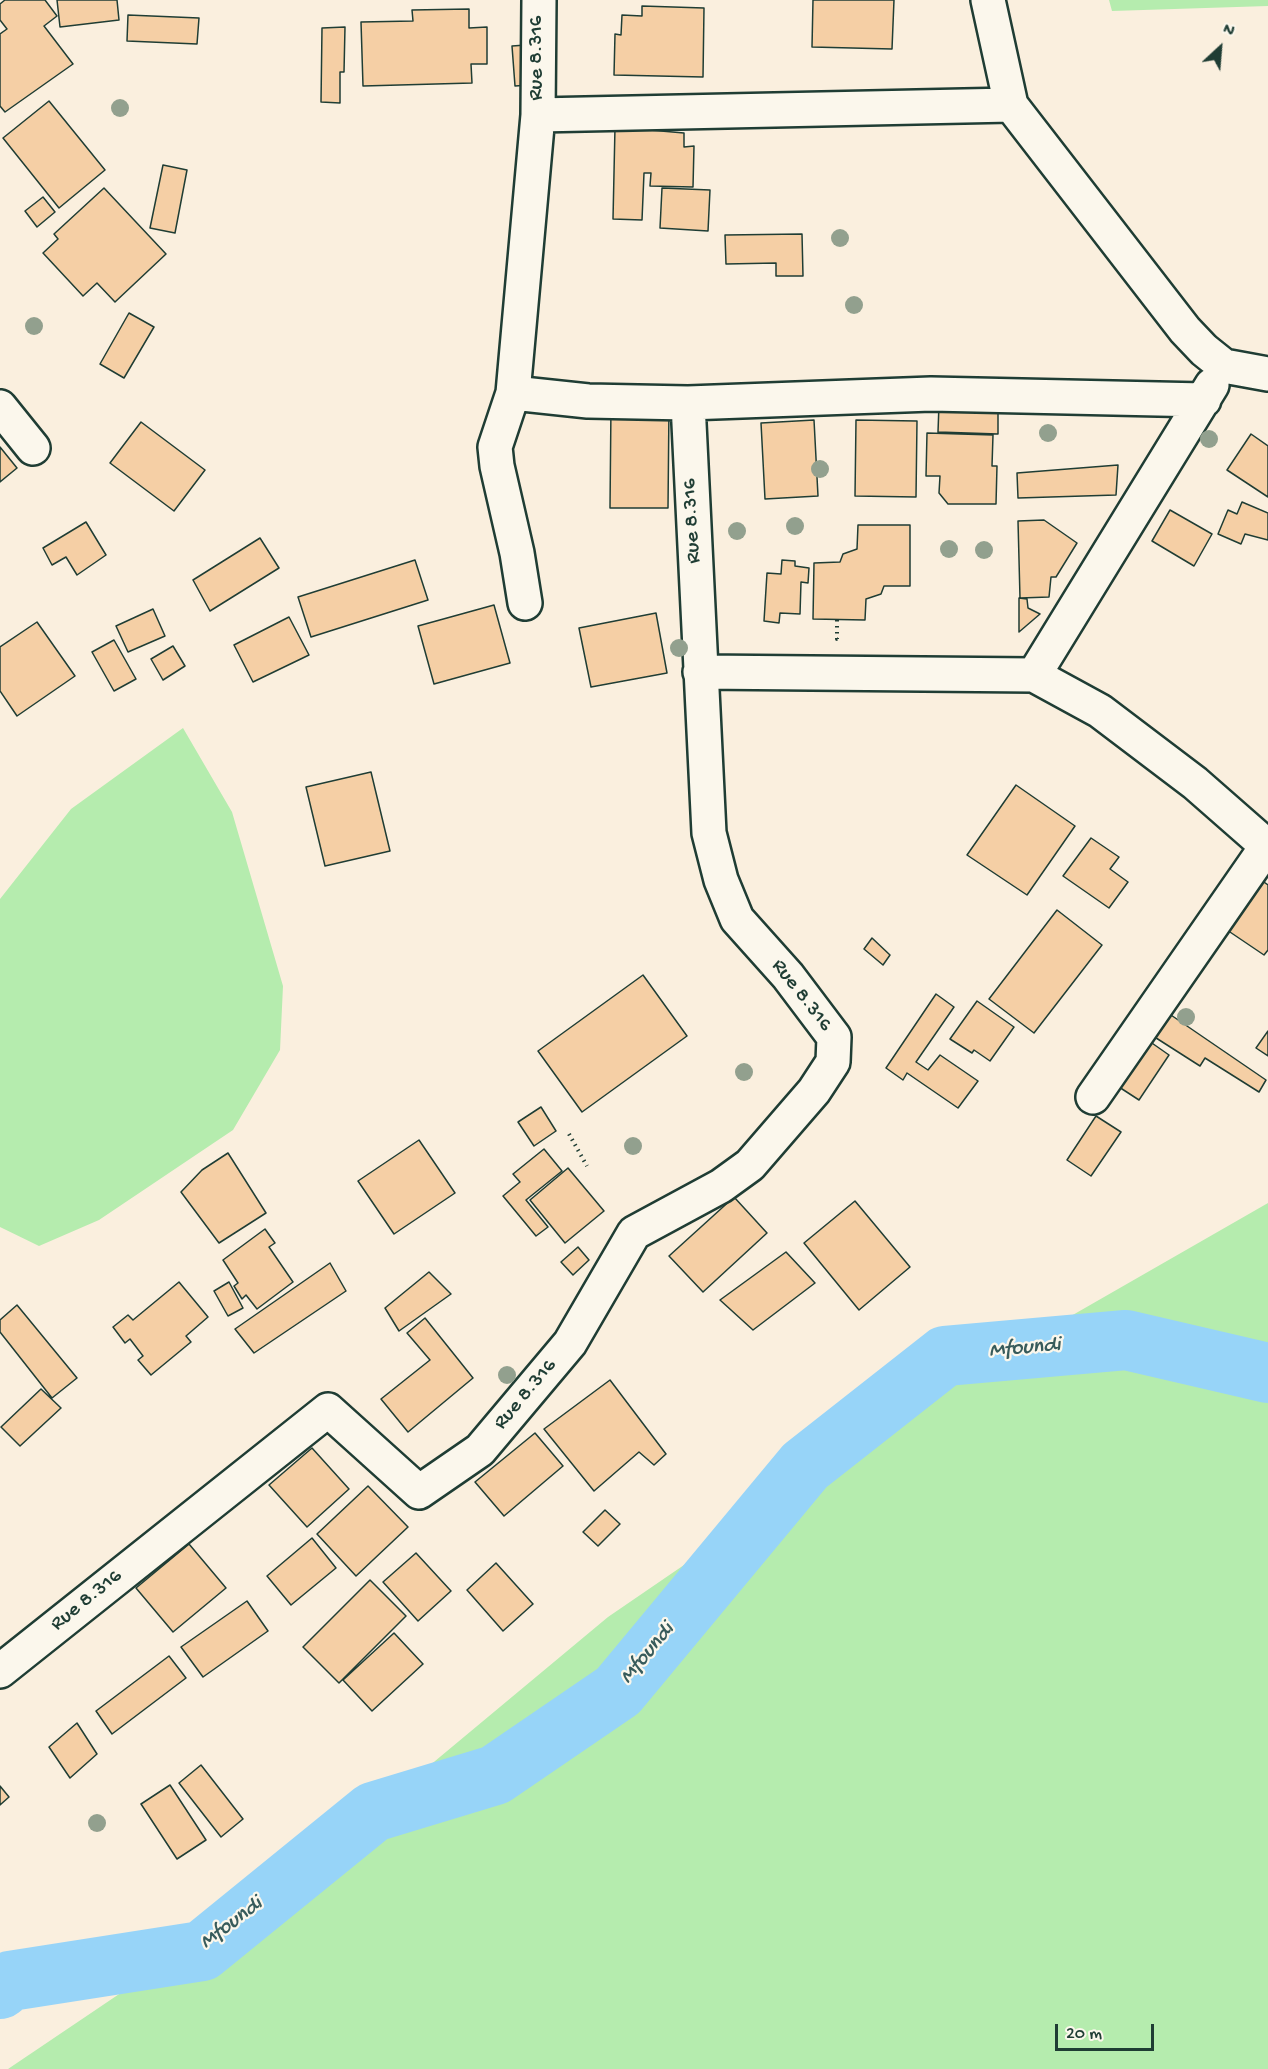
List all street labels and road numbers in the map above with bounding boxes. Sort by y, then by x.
street label: Rue 8.316 [525,16,551,100]
street label: Rue 8.316 [678,478,708,564]
street label: Rue 8.316 [765,955,837,1037]
street label: Rue 8.316 [489,1354,563,1436]
street label: Rue 8.316 [46,1565,128,1637]

